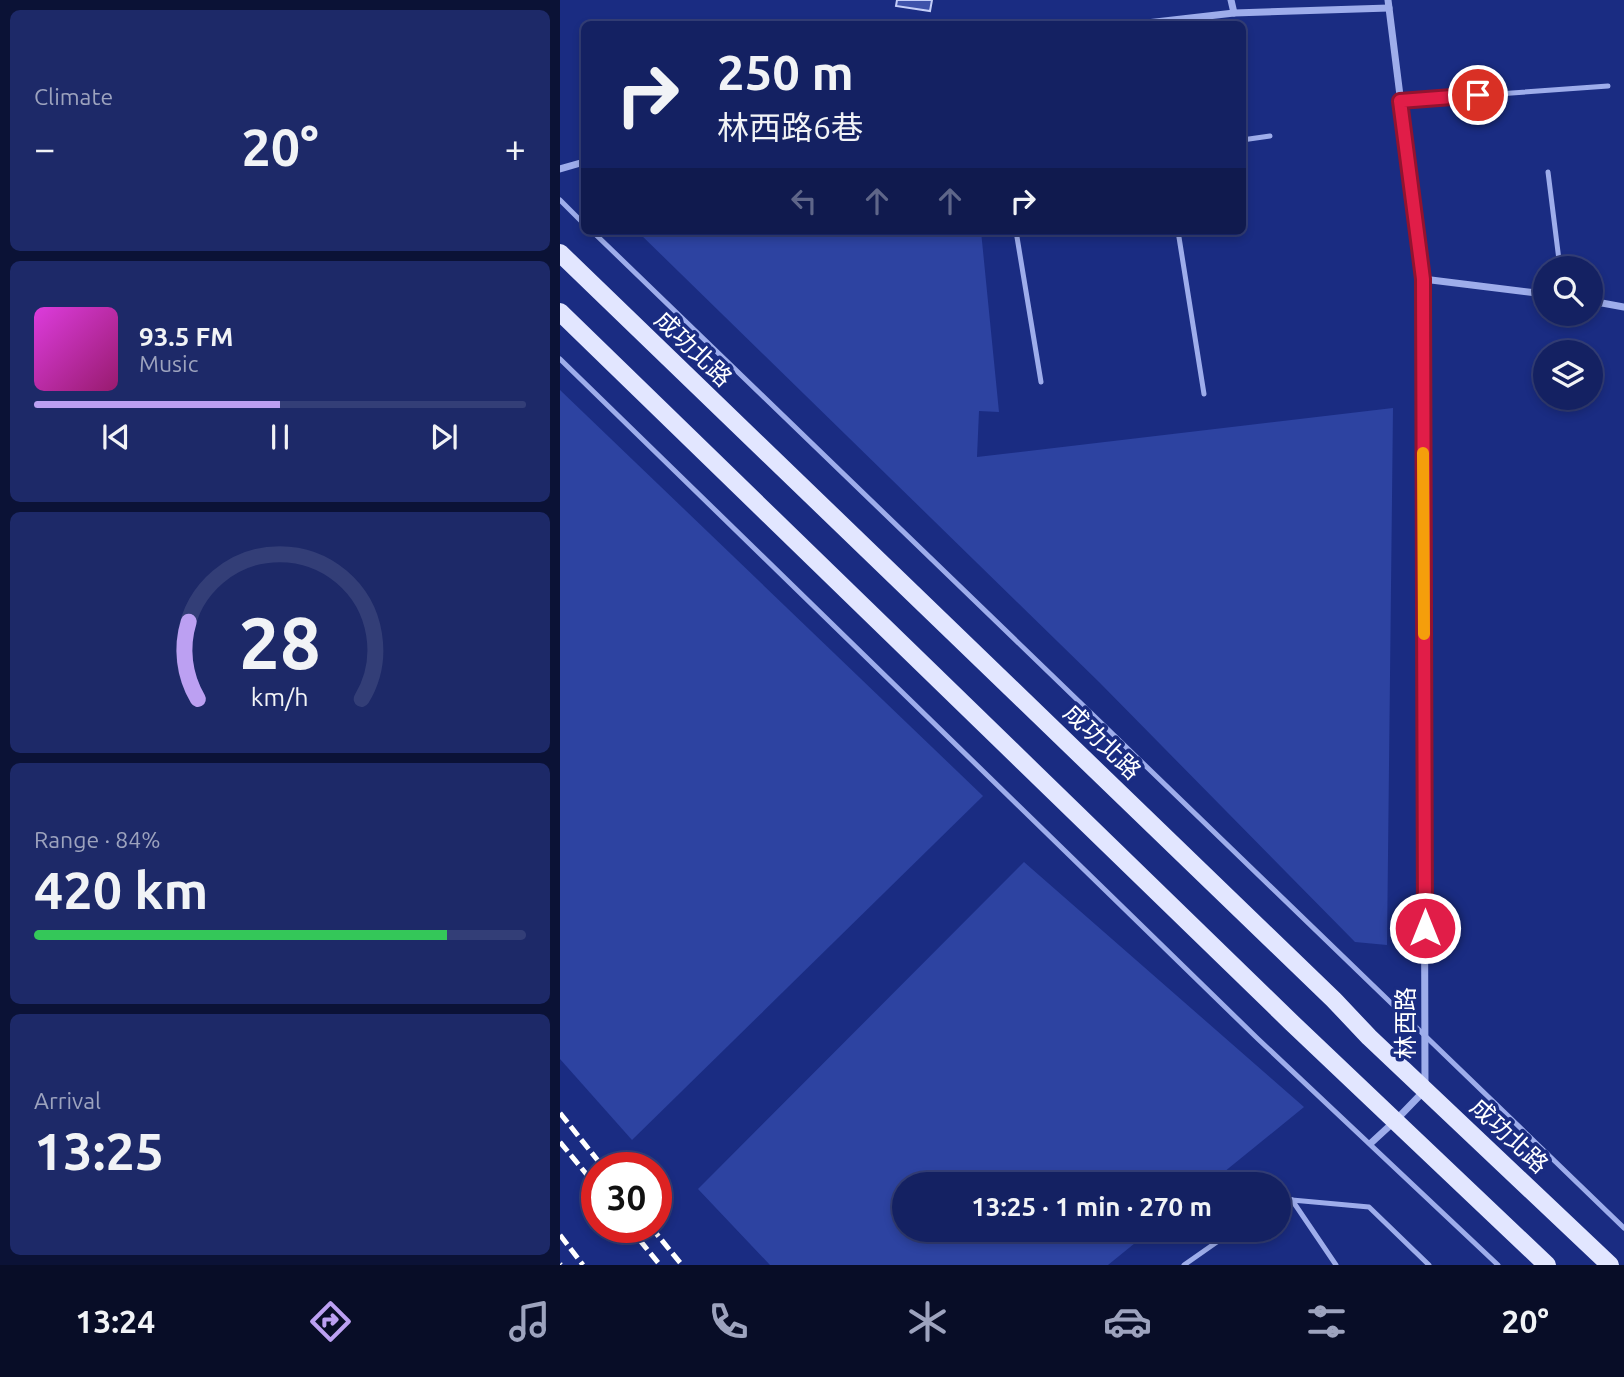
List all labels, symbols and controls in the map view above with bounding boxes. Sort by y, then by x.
text: 250 m [717,44,854,99]
icon: right [602,49,693,140]
pin [1448,65,1508,125]
icon: arrive [1459,76,1497,114]
text: Climate [34,84,113,109]
text: 林西路6巷 [717,109,863,145]
text: 20° [241,118,319,176]
text: − [34,127,55,169]
text: + [505,127,526,169]
icon: left [785,182,823,220]
icon: ahead [858,182,896,220]
icon: ahead [931,182,969,220]
icon: right [1004,182,1042,220]
map controls [1533,256,1603,410]
button: search [1533,256,1603,326]
street label: 成功北路 [649,306,737,392]
text: 93.5 FM [139,322,233,351]
button: layers [1533,340,1603,410]
text: Music [139,351,198,376]
icon: previous [97,418,135,456]
icon: pause [261,418,299,456]
icon: next [425,418,463,456]
text: 28 [239,601,321,683]
text: km/h [251,682,309,710]
street label: 成功北路 [1058,699,1146,785]
text: Range · 84% [34,827,161,852]
text: 420 km [34,861,208,919]
position arrow [1388,891,1462,965]
street label: 林西路 [1392,987,1419,1059]
text: Arrival [34,1088,101,1113]
street label: 成功北路 [1465,1093,1554,1178]
text: 13:25 [34,1122,164,1180]
speed limit sign: 30 [581,1152,672,1243]
text: 13:25 · 1 min · 270 m [971,1192,1212,1221]
icon: directions [306,1297,355,1346]
icon: music [505,1297,554,1346]
icon: phone [704,1297,753,1346]
icon: climate [903,1297,952,1346]
icon: car [1103,1297,1152,1346]
icon: filters [1302,1297,1351,1346]
text: 13:24 [75,1303,155,1339]
text: 20° [1501,1303,1549,1339]

